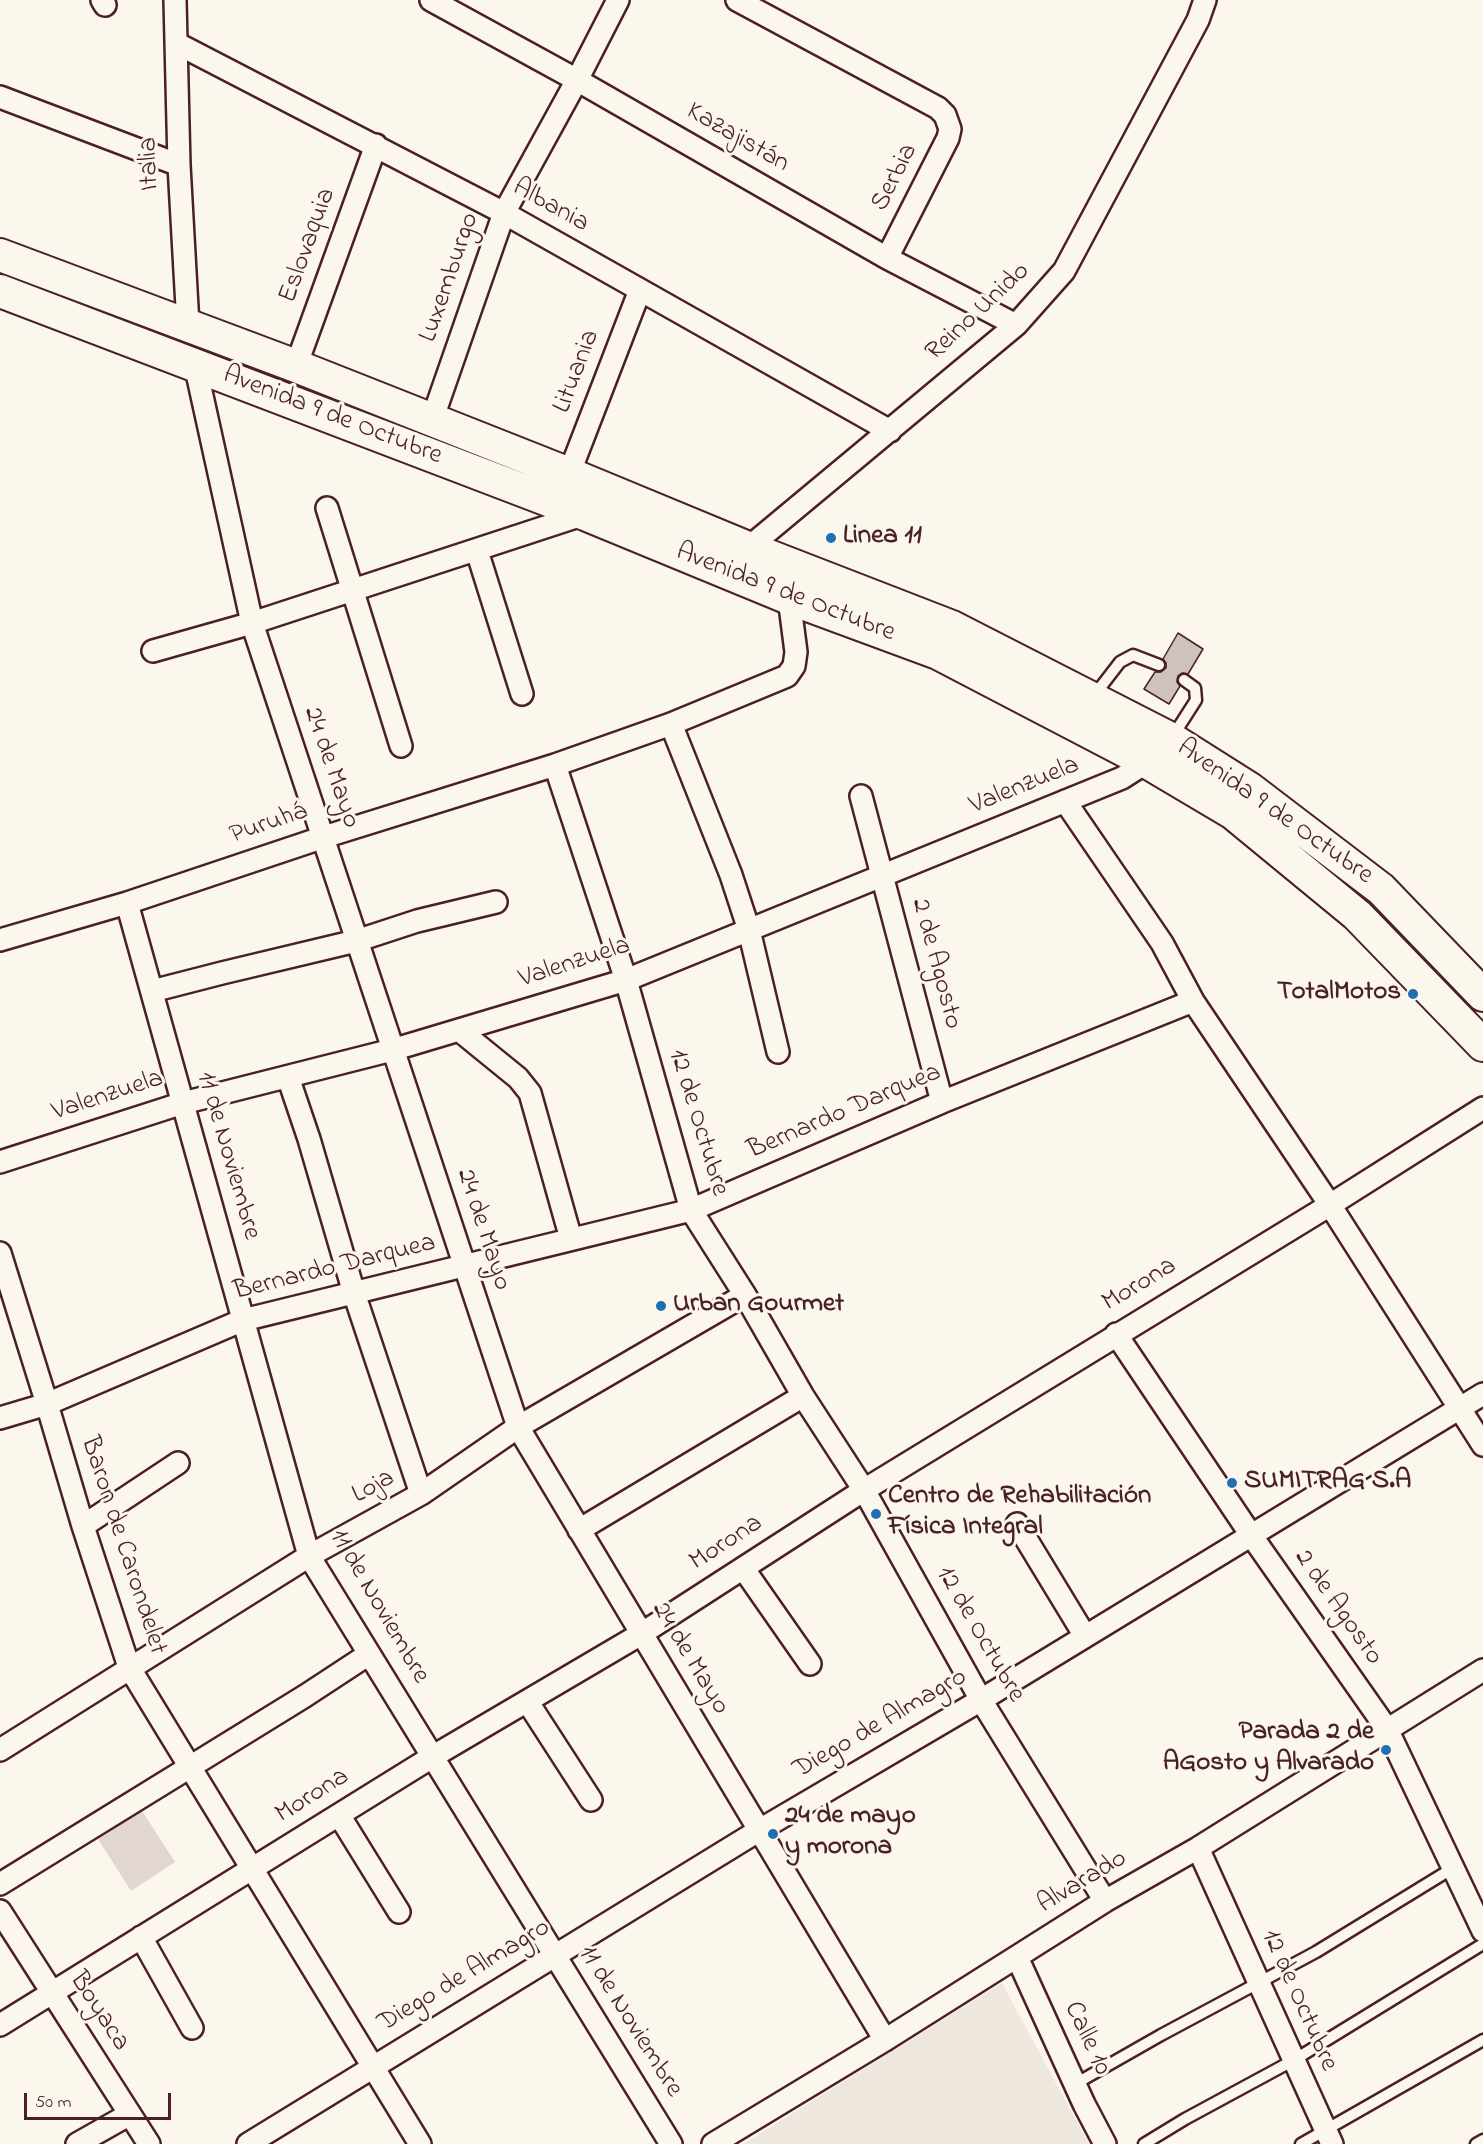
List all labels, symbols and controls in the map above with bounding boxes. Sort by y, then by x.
street label: Kazajistán [680,97,794,181]
street label: Italia [134,136,168,192]
street label: Serbia [865,139,927,217]
street label: Albania [506,173,594,241]
street label: Eslovaquia [273,184,345,308]
street label: Luxemburgo [414,209,488,347]
street label: Reino Unido [920,257,1038,369]
street label: Lituania [547,326,609,418]
street label: Avenida 9 de Octubre [218,360,446,474]
place label: Linea 11 [843,522,922,554]
marker: Linea 11 [824,531,838,545]
street label: Avenida 9 de Octubre [671,537,899,651]
street label: 24 de Mayo [294,703,366,833]
street label: Avenida 9 de Octubre [1170,733,1378,893]
street label: Valenzuela [966,750,1084,824]
street label: Puruhá [226,797,312,853]
street label: 2 de Agosto [902,895,968,1033]
street label: Valenzuela [515,931,635,997]
place label: TotalMotos [1277,978,1401,1010]
marker: TotalMotos [1406,987,1420,1001]
street label: 12 de Octubre [659,1046,735,1200]
street label: Bernardo Darquea [743,1058,947,1168]
street label: Valenzuela [48,1064,168,1130]
street label: 11 de Noviembre [188,1068,266,1244]
street label: 24 de Mayo [447,1165,517,1295]
street label: Bernardo Darquea [231,1228,439,1310]
street label: Morona [1097,1251,1183,1321]
place label: Urban Gourmet [673,1290,844,1322]
marker: Urban Gourmet [654,1299,668,1313]
street label: Baron de Carondelet [71,1433,173,1659]
street label: Loja [347,1463,401,1513]
place label: SUMITRAG S.A [1244,1467,1411,1499]
marker: SUMITRAG S.A [1225,1476,1239,1490]
place label: Centro de Rehabilitación Física Integral [888,1482,1151,1545]
marker: Centro de Rehabilitación Física Integral [869,1507,883,1521]
street label: Morona [684,1508,770,1580]
street label: 11 de Noviembre [321,1524,435,1690]
street label: 2 de Agosto [1285,1544,1389,1672]
street label: 12 de Octubre [927,1561,1031,1709]
street label: 24 de Mayo [643,1597,735,1721]
street label: Diego de Almagro [788,1662,974,1788]
place label: Parada 2 de AGosto y Alvarado [1163,1718,1374,1781]
marker: Parada 2 de AGosto y Alvarado [1379,1743,1393,1757]
street label: Morona [270,1762,356,1832]
place label: 24 de mayo y morona [785,1802,916,1865]
marker: 24 de mayo y morona [766,1827,780,1841]
street label: Alvarado [1033,1844,1133,1922]
street label: Diego de Almagro [373,1913,557,2041]
street label: 12 de Octubre [1252,1925,1344,2077]
street label: 11 de Noviembre [569,1940,689,2104]
street label: Boyaca [60,1966,136,2058]
street label: Calle 10 [1055,1997,1117,2081]
scale bar [27,2081,174,2119]
text: 50 m [35,2090,72,2116]

